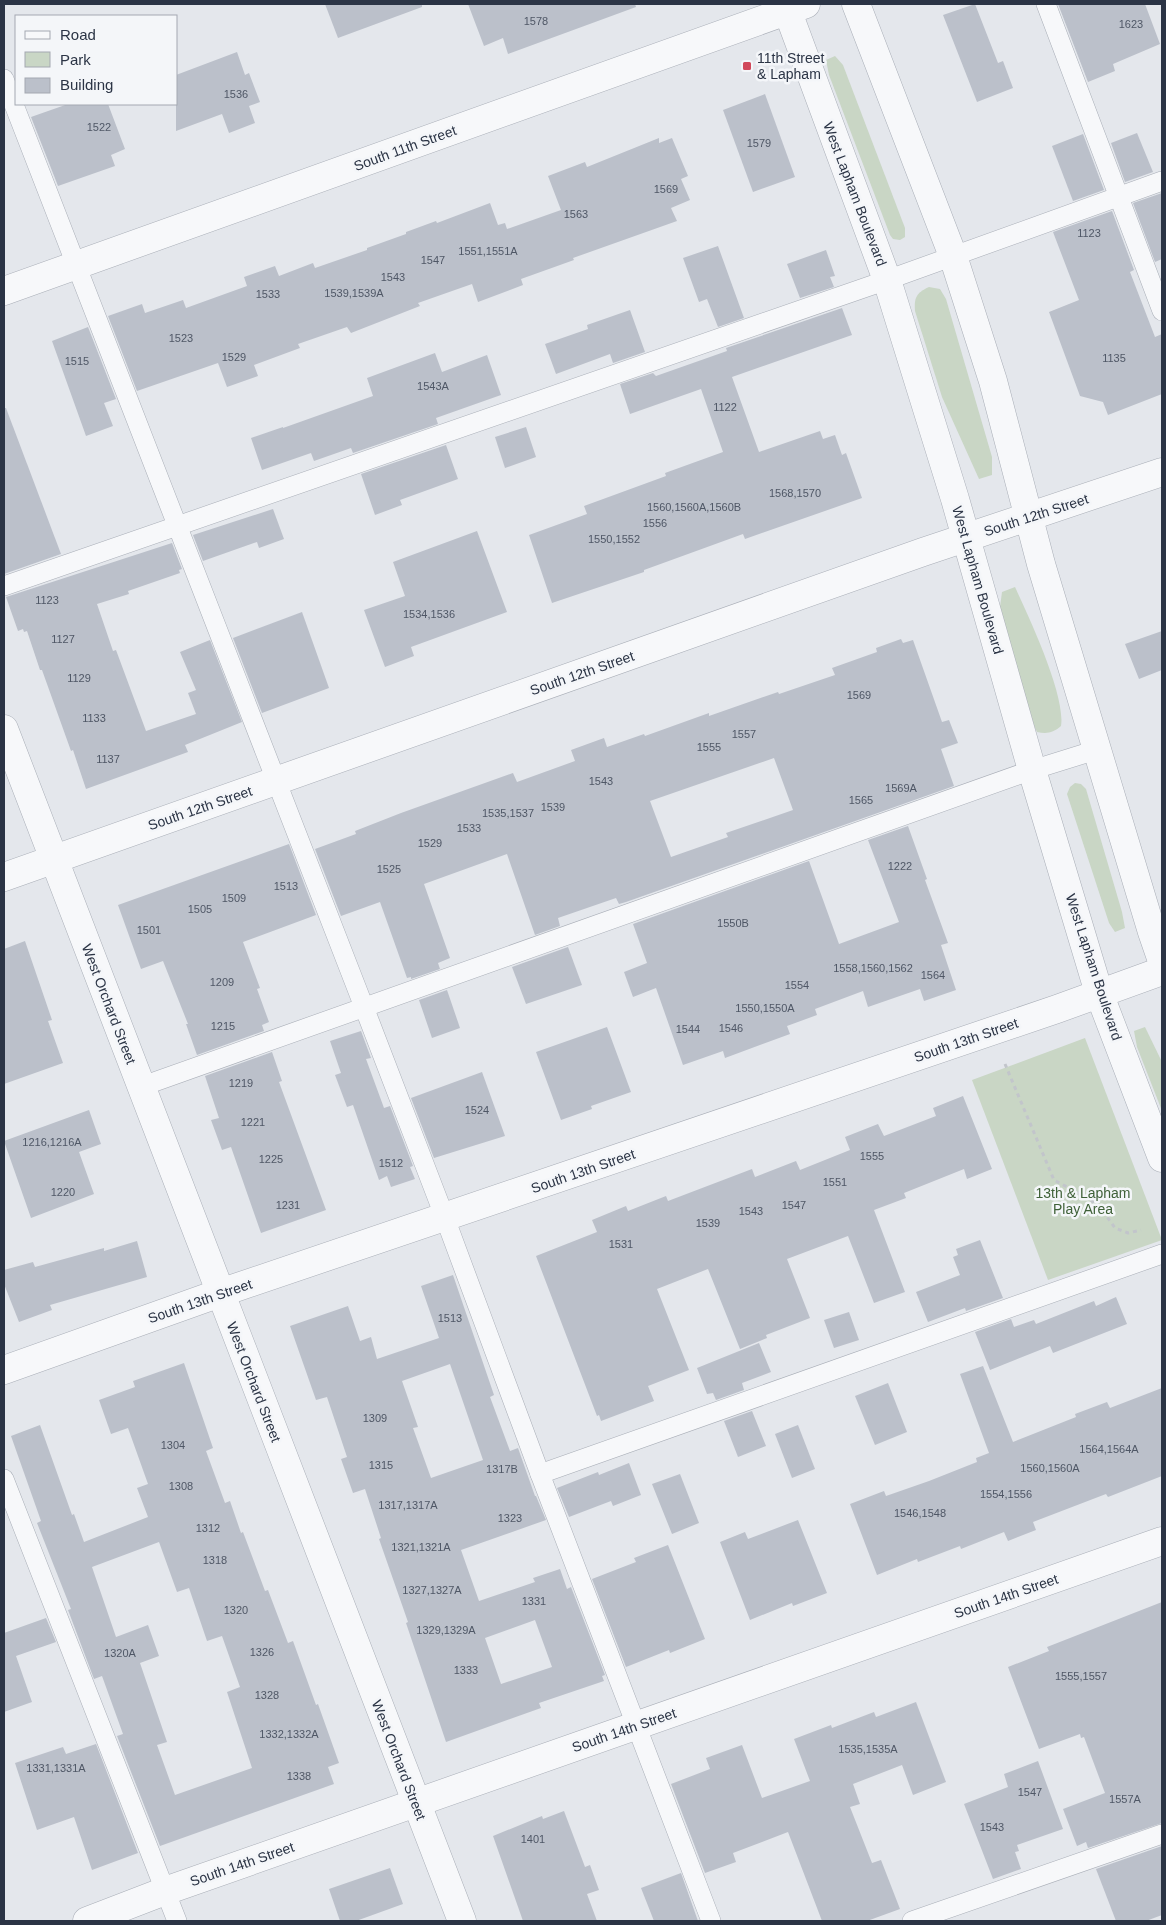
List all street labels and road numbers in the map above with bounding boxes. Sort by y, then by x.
street label: West Lapham Boulevard [820,120,890,268]
street label: South 11th Street [352,122,459,174]
street label: South 12th Street [982,491,1090,539]
street label: West Lapham Boulevard [949,504,1007,656]
street label: South 12th Street [528,648,636,698]
street label: South 12th Street [146,783,254,833]
street label: West Lapham Boulevard [1063,892,1125,1042]
street label: West Orchard Street [79,942,139,1066]
street label: South 13th Street [912,1015,1020,1065]
street label: South 13th Street [529,1146,637,1196]
street label: South 13th Street [146,1276,254,1326]
street label: West Orchard Street [224,1320,284,1444]
street label: South 14th Street [952,1571,1060,1621]
street label: West Orchard Street [369,1698,429,1822]
street label: South 14th Street [570,1705,678,1755]
street label: South 14th Street [188,1839,296,1889]

